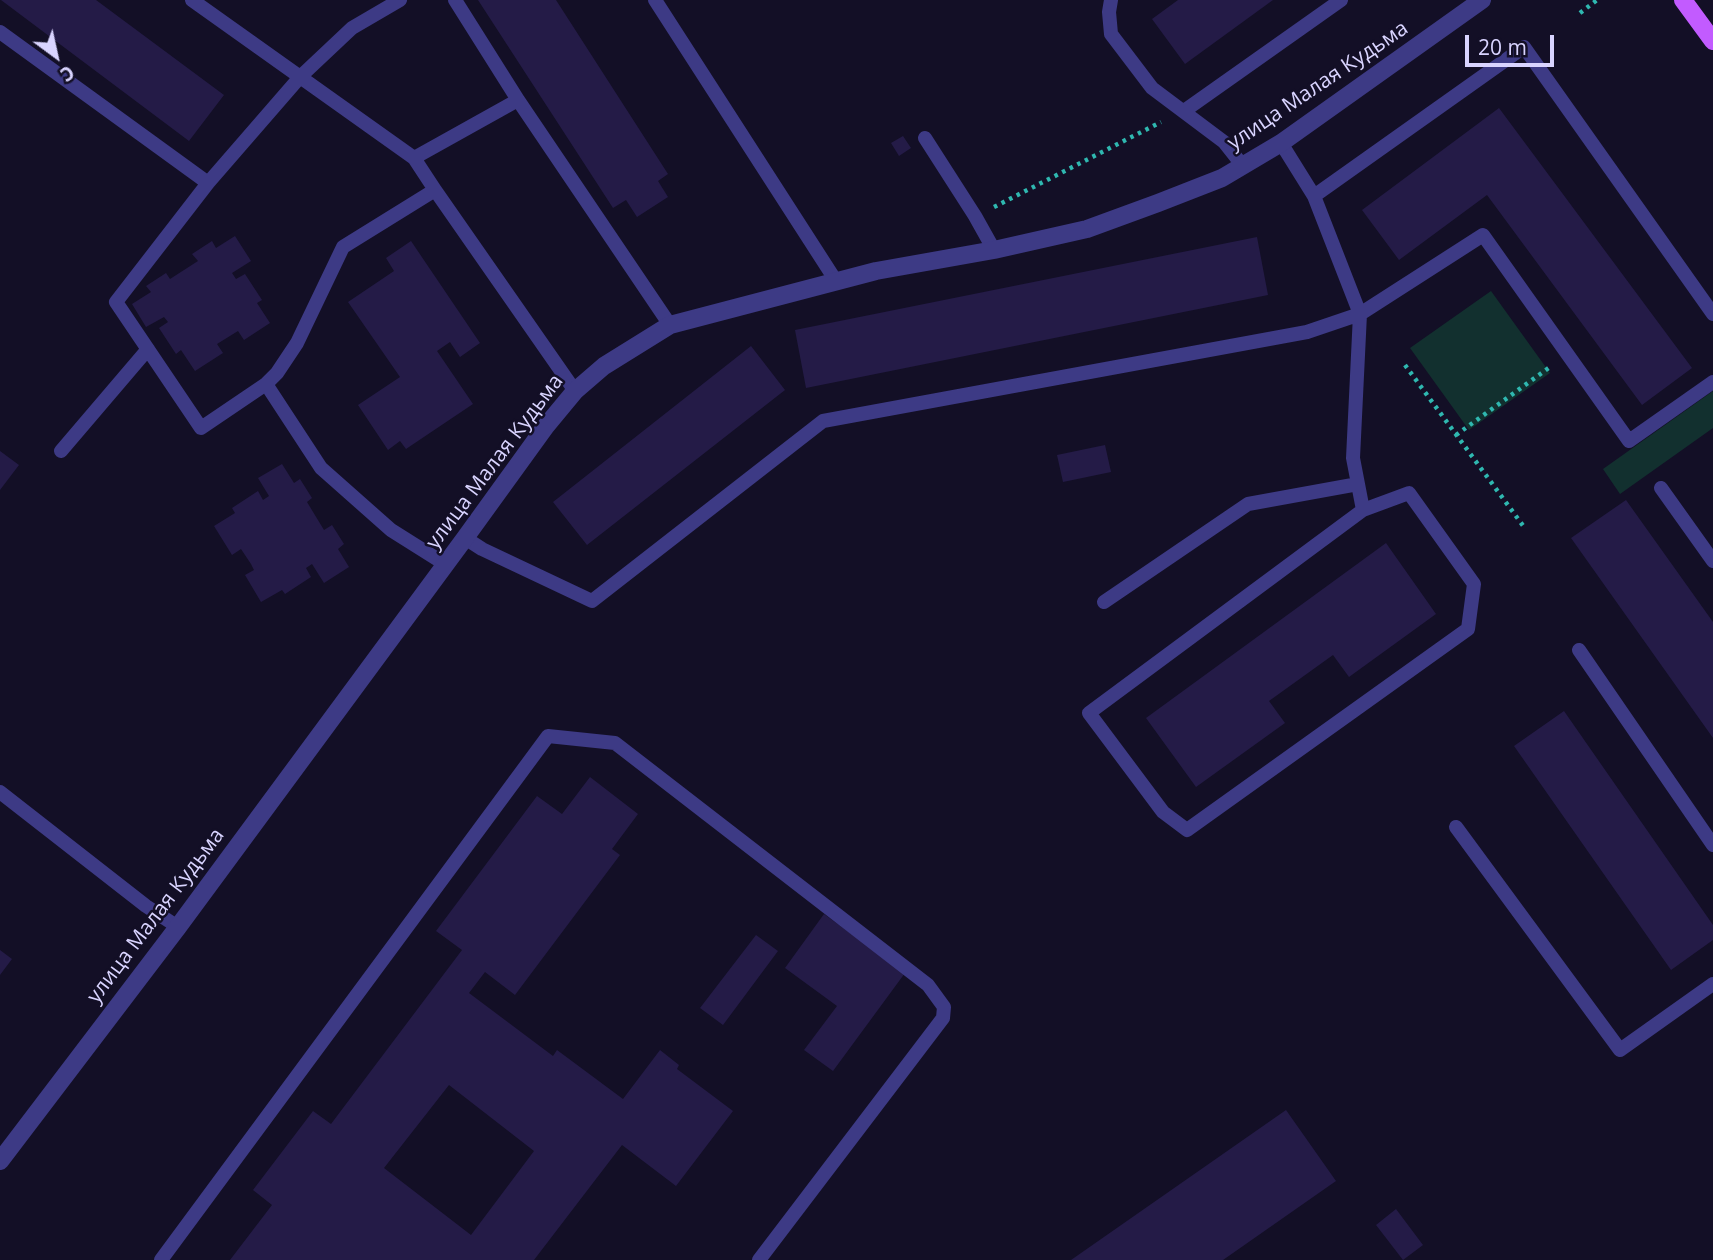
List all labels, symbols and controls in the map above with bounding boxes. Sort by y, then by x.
street label: улица Малая Кудьма [1223,16,1413,156]
north arrow [21,21,91,91]
scale bar [1468,21,1557,65]
text: 20 m [1478,33,1527,61]
text: С [55,59,80,88]
street label: улица Малая Кудьма [421,370,569,554]
street label: улица Малая Кудьма [82,824,230,1008]

